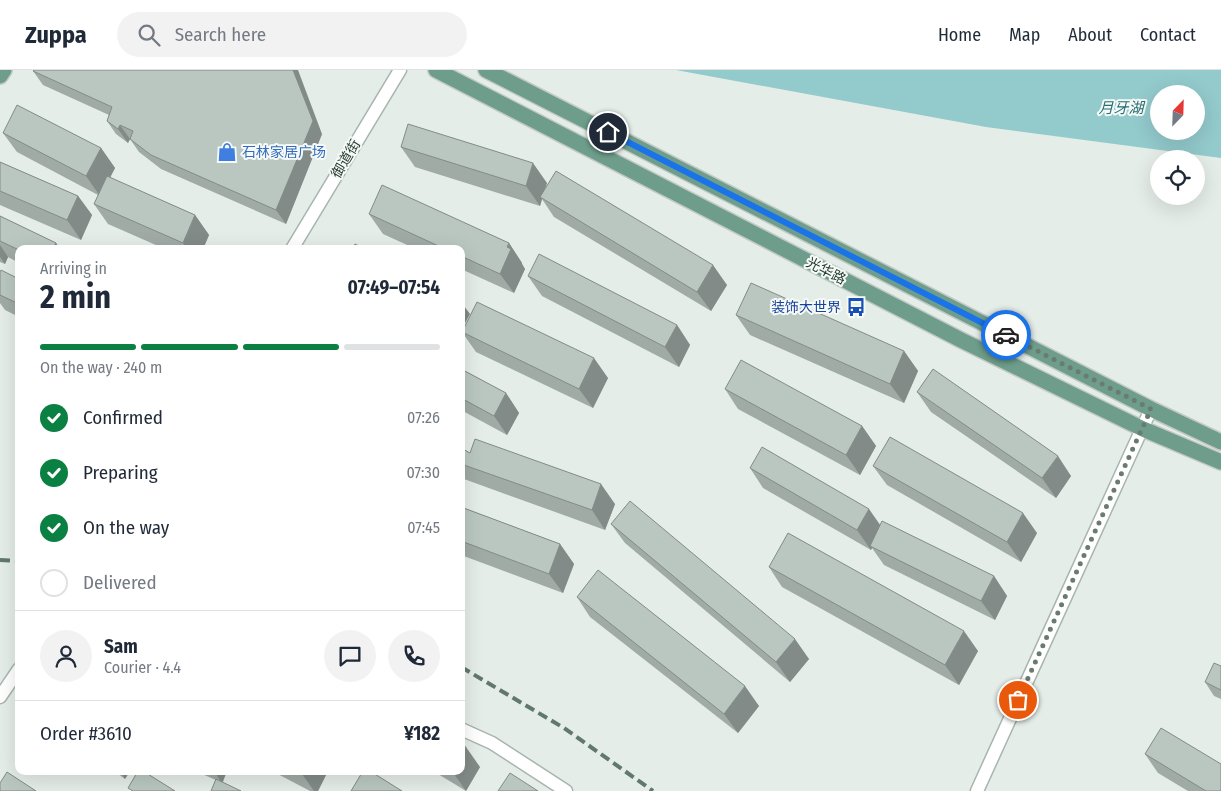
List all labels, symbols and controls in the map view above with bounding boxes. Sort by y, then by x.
search box [117,12,467,57]
text: Zuppa [25,21,87,49]
icon: search [135,21,163,49]
text: Search here [175,23,266,46]
text: Home [938,24,981,46]
text: Map [1009,24,1040,46]
text: About [1068,24,1112,46]
text: Contact [1140,24,1196,46]
north arrow [1150,85,1205,140]
map controls [1150,85,1205,205]
water label: 月牙湖 [1098,99,1145,117]
pin [587,111,629,153]
icon: home [594,118,622,146]
street label: 御道街 [328,137,364,181]
shop icon: 石林家居广场 [216,141,238,163]
place label: 石林家居广场 [242,144,326,161]
button: locate [1150,150,1205,205]
street label: 光华路 [803,254,849,288]
text: Arriving in [40,259,107,278]
text: 07:49–07:54 [348,276,440,299]
text: 2 min [40,278,111,316]
bus stop icon: 装饰大世界 [845,296,867,318]
place label: 装饰大世界 [771,299,841,316]
courier [981,310,1031,360]
icon: car [992,321,1020,349]
text: On the way · 240 m [40,358,162,377]
icon: check [40,404,68,432]
text: Confirmed [83,406,163,429]
text: 07:26 [407,408,440,427]
icon: check [40,459,68,487]
text: Preparing [83,461,158,484]
text: 07:30 [406,463,440,482]
icon: check [40,514,68,542]
text: On the way [83,516,169,539]
text: 07:45 [407,518,440,537]
text: Delivered [83,571,157,594]
button: person [40,630,92,682]
button: chat [324,630,376,682]
button: phone [388,630,440,682]
text: Sam [104,635,138,658]
text: Courier · 4.4 [104,658,181,677]
pin [997,679,1039,721]
icon: bag [1004,686,1032,714]
text: Order #3610 [40,722,132,745]
text: ¥182 [404,722,440,745]

